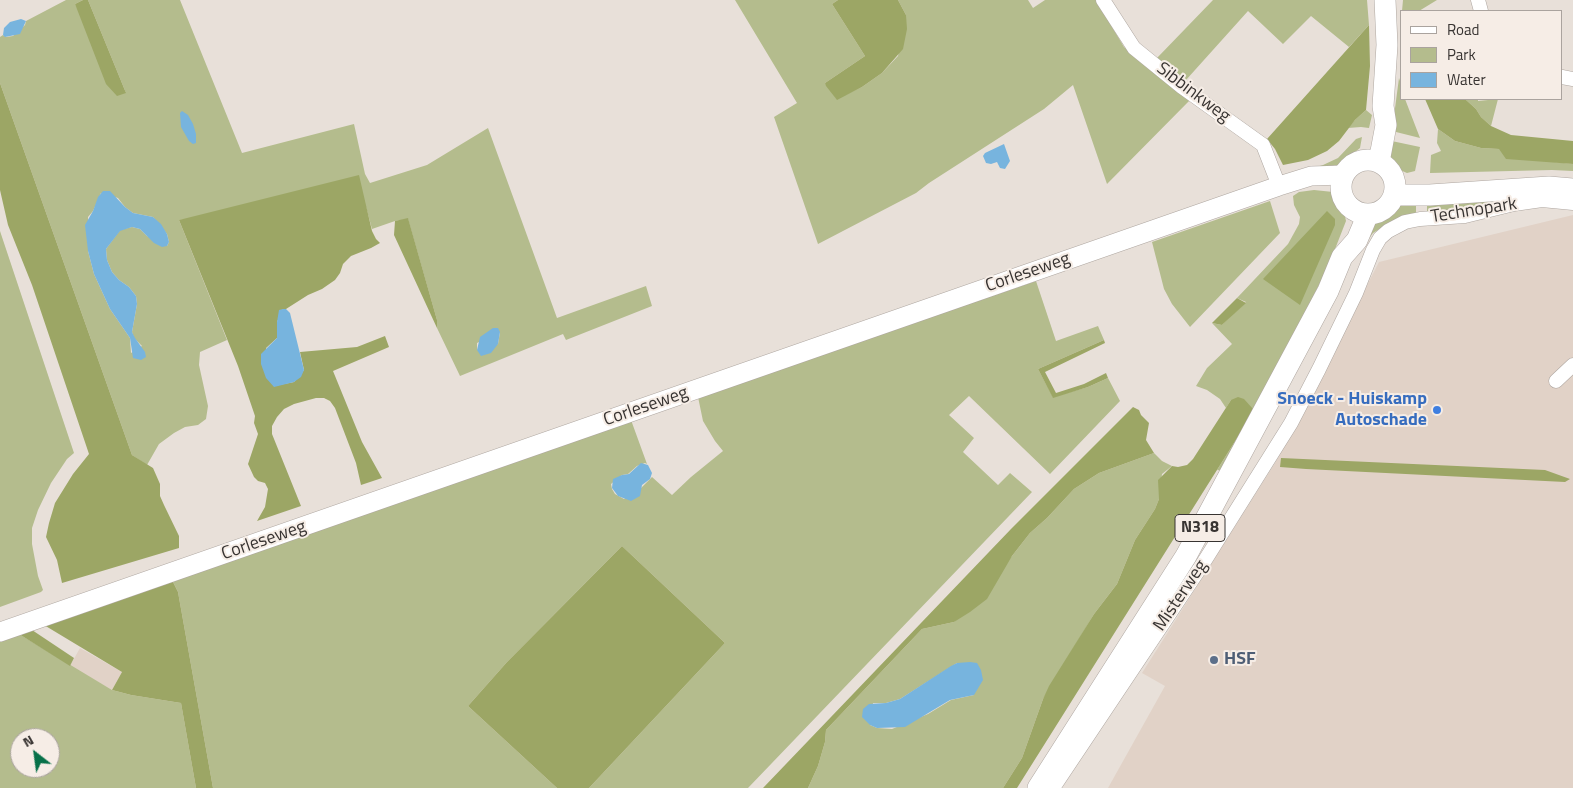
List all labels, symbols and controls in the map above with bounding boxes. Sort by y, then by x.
legend [1400,10,1563,100]
text: Road [1447,18,1479,41]
text: Park [1447,43,1476,66]
street label: Sibbinkweg [1152,58,1234,128]
text: Water [1447,68,1486,91]
street label: Technopark [1429,194,1519,228]
street label: Corleseweg [983,248,1073,298]
street label: Corleseweg [601,382,691,432]
place label: Snoeck - Huiskamp Autoschade [1277,389,1427,432]
marker: Snoeck - Huiskamp Autoschade [1431,404,1443,416]
road number: N318 [1175,514,1225,542]
street label: Corleseweg [219,516,309,566]
street label: Misterweg [1149,556,1213,636]
place label: HSF [1224,649,1256,671]
marker: HSF [1208,654,1220,666]
north arrow [10,728,60,778]
text: N [18,729,37,752]

